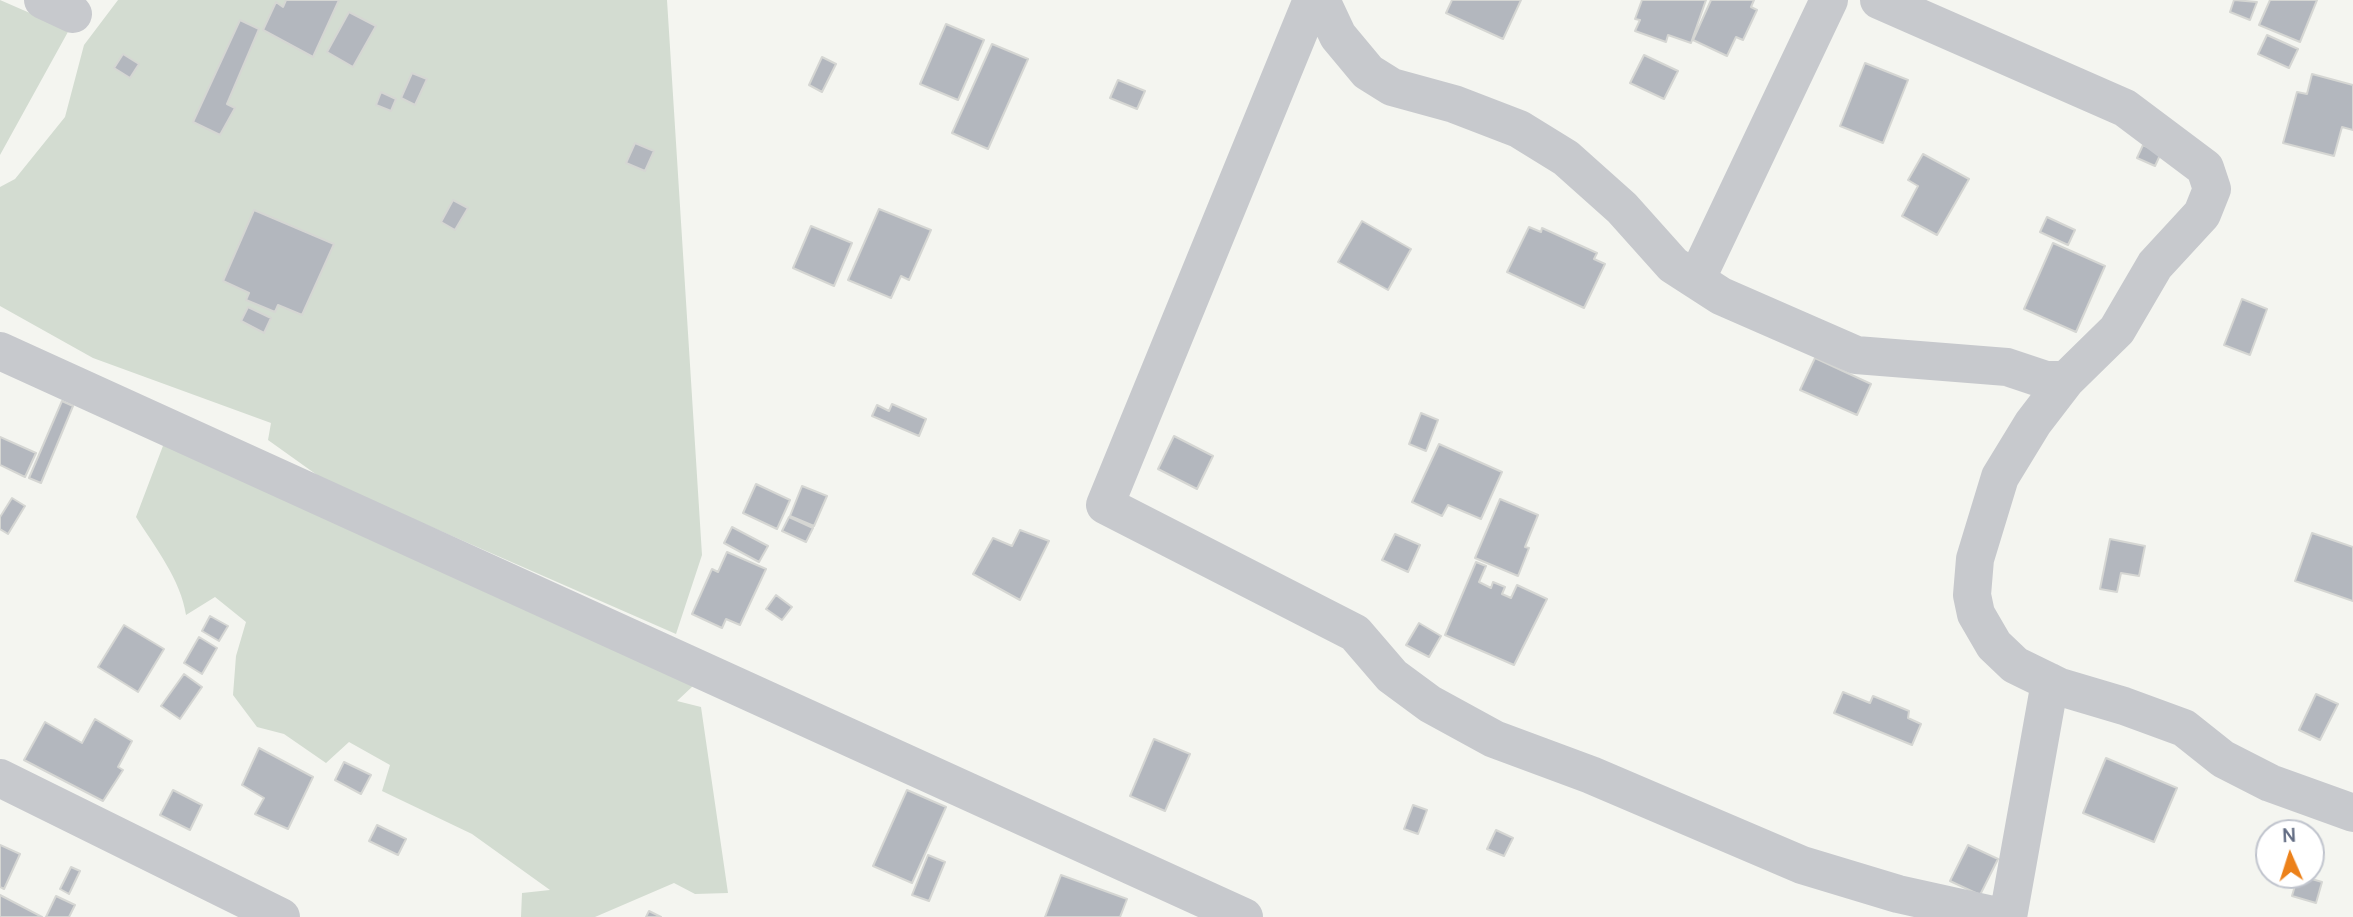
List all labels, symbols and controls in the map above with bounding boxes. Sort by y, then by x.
north arrow [2255,819,2325,889]
text: N [2282,822,2297,848]

